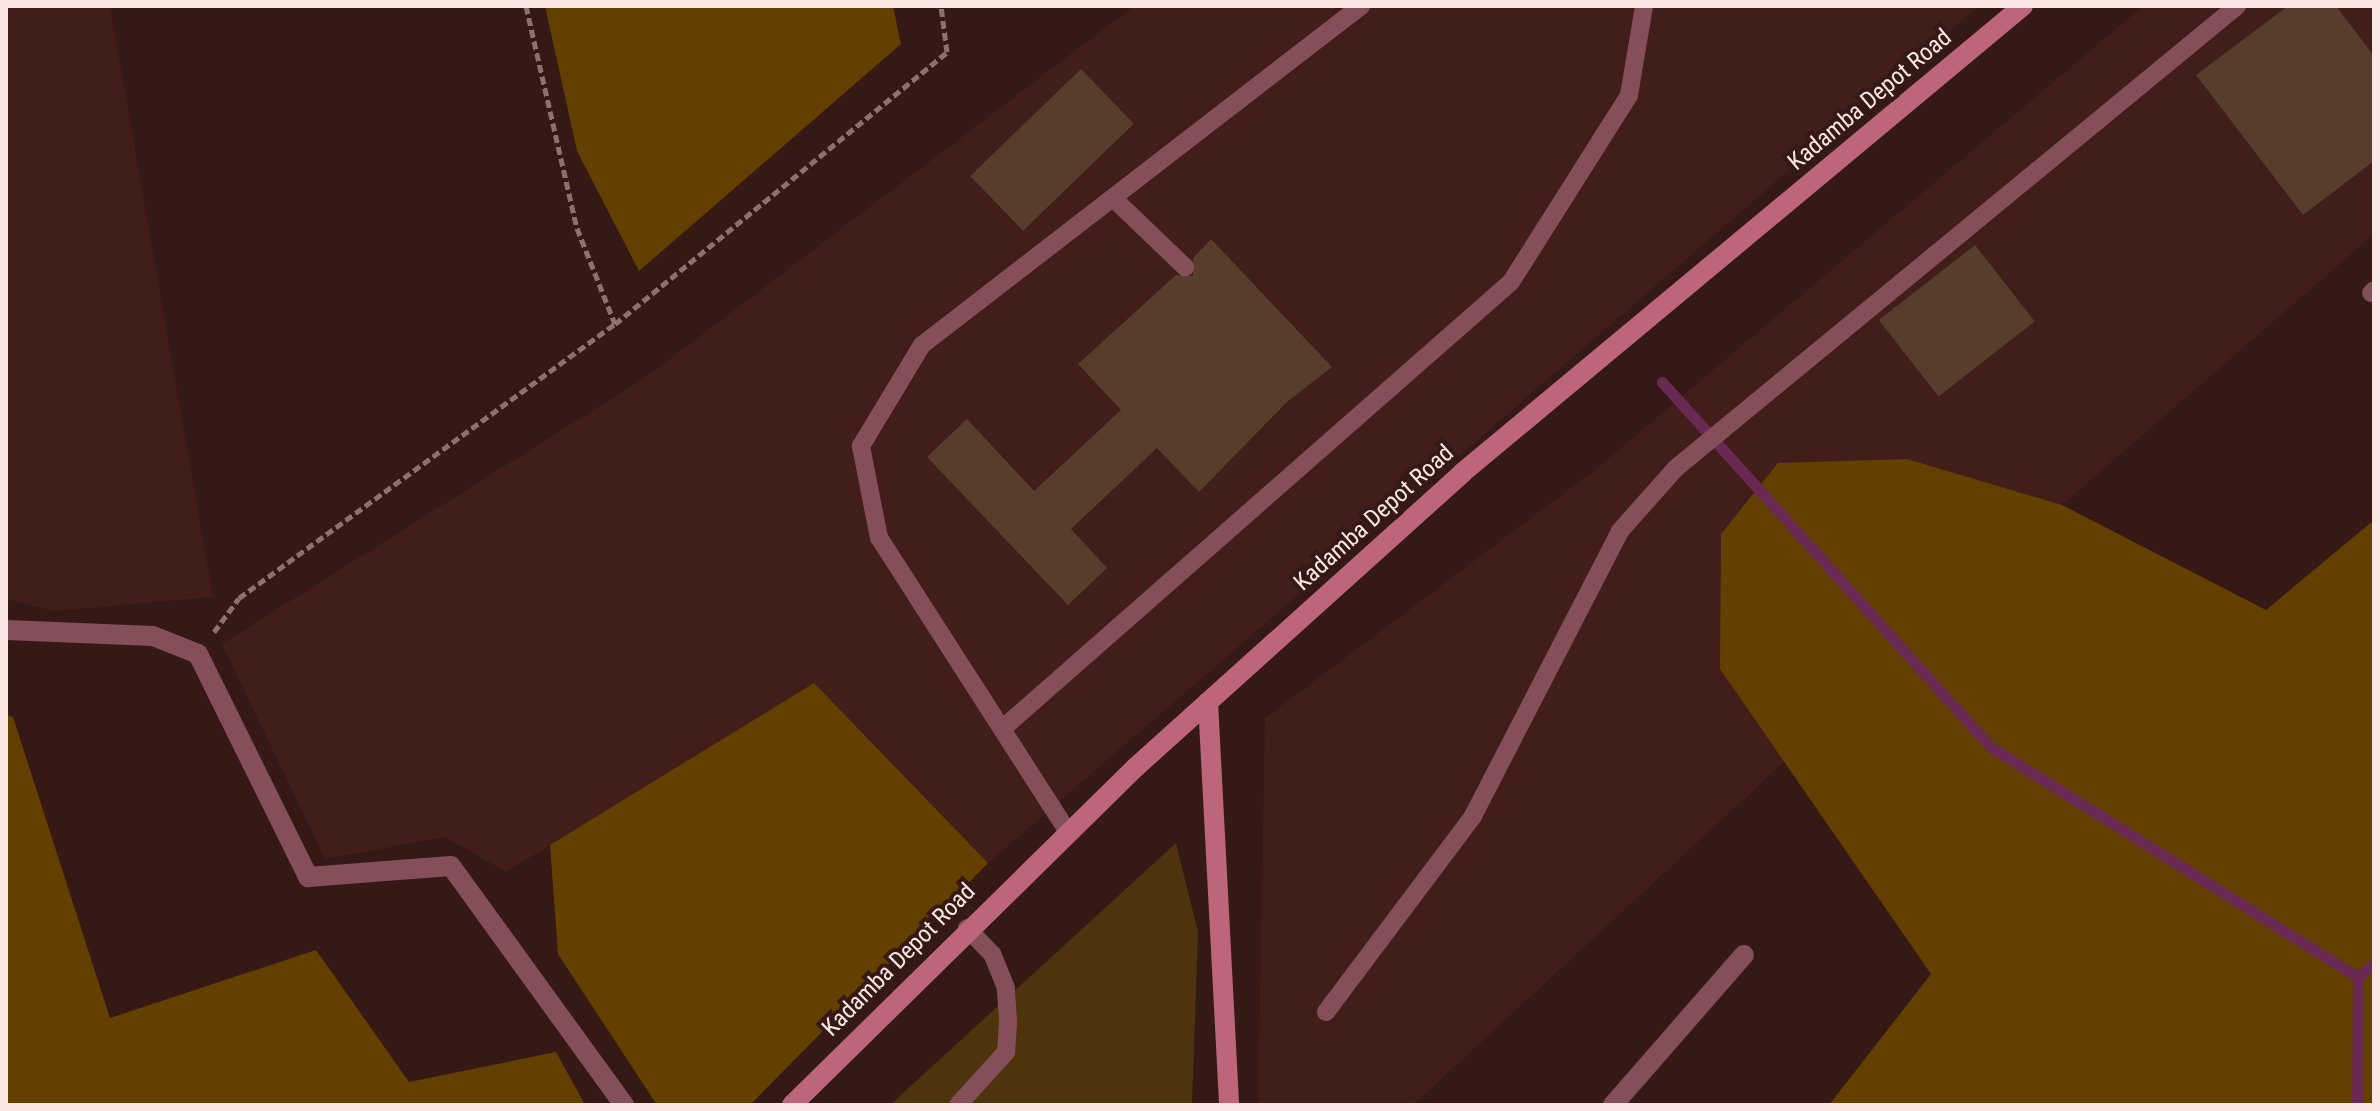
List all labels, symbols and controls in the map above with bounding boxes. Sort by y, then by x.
street label: Kadamba Depot Road [1782,23,1958,177]
street label: Kadamba Depot Road [1288,439,1460,597]
street label: Kadamba Depot Road [817,878,981,1042]

